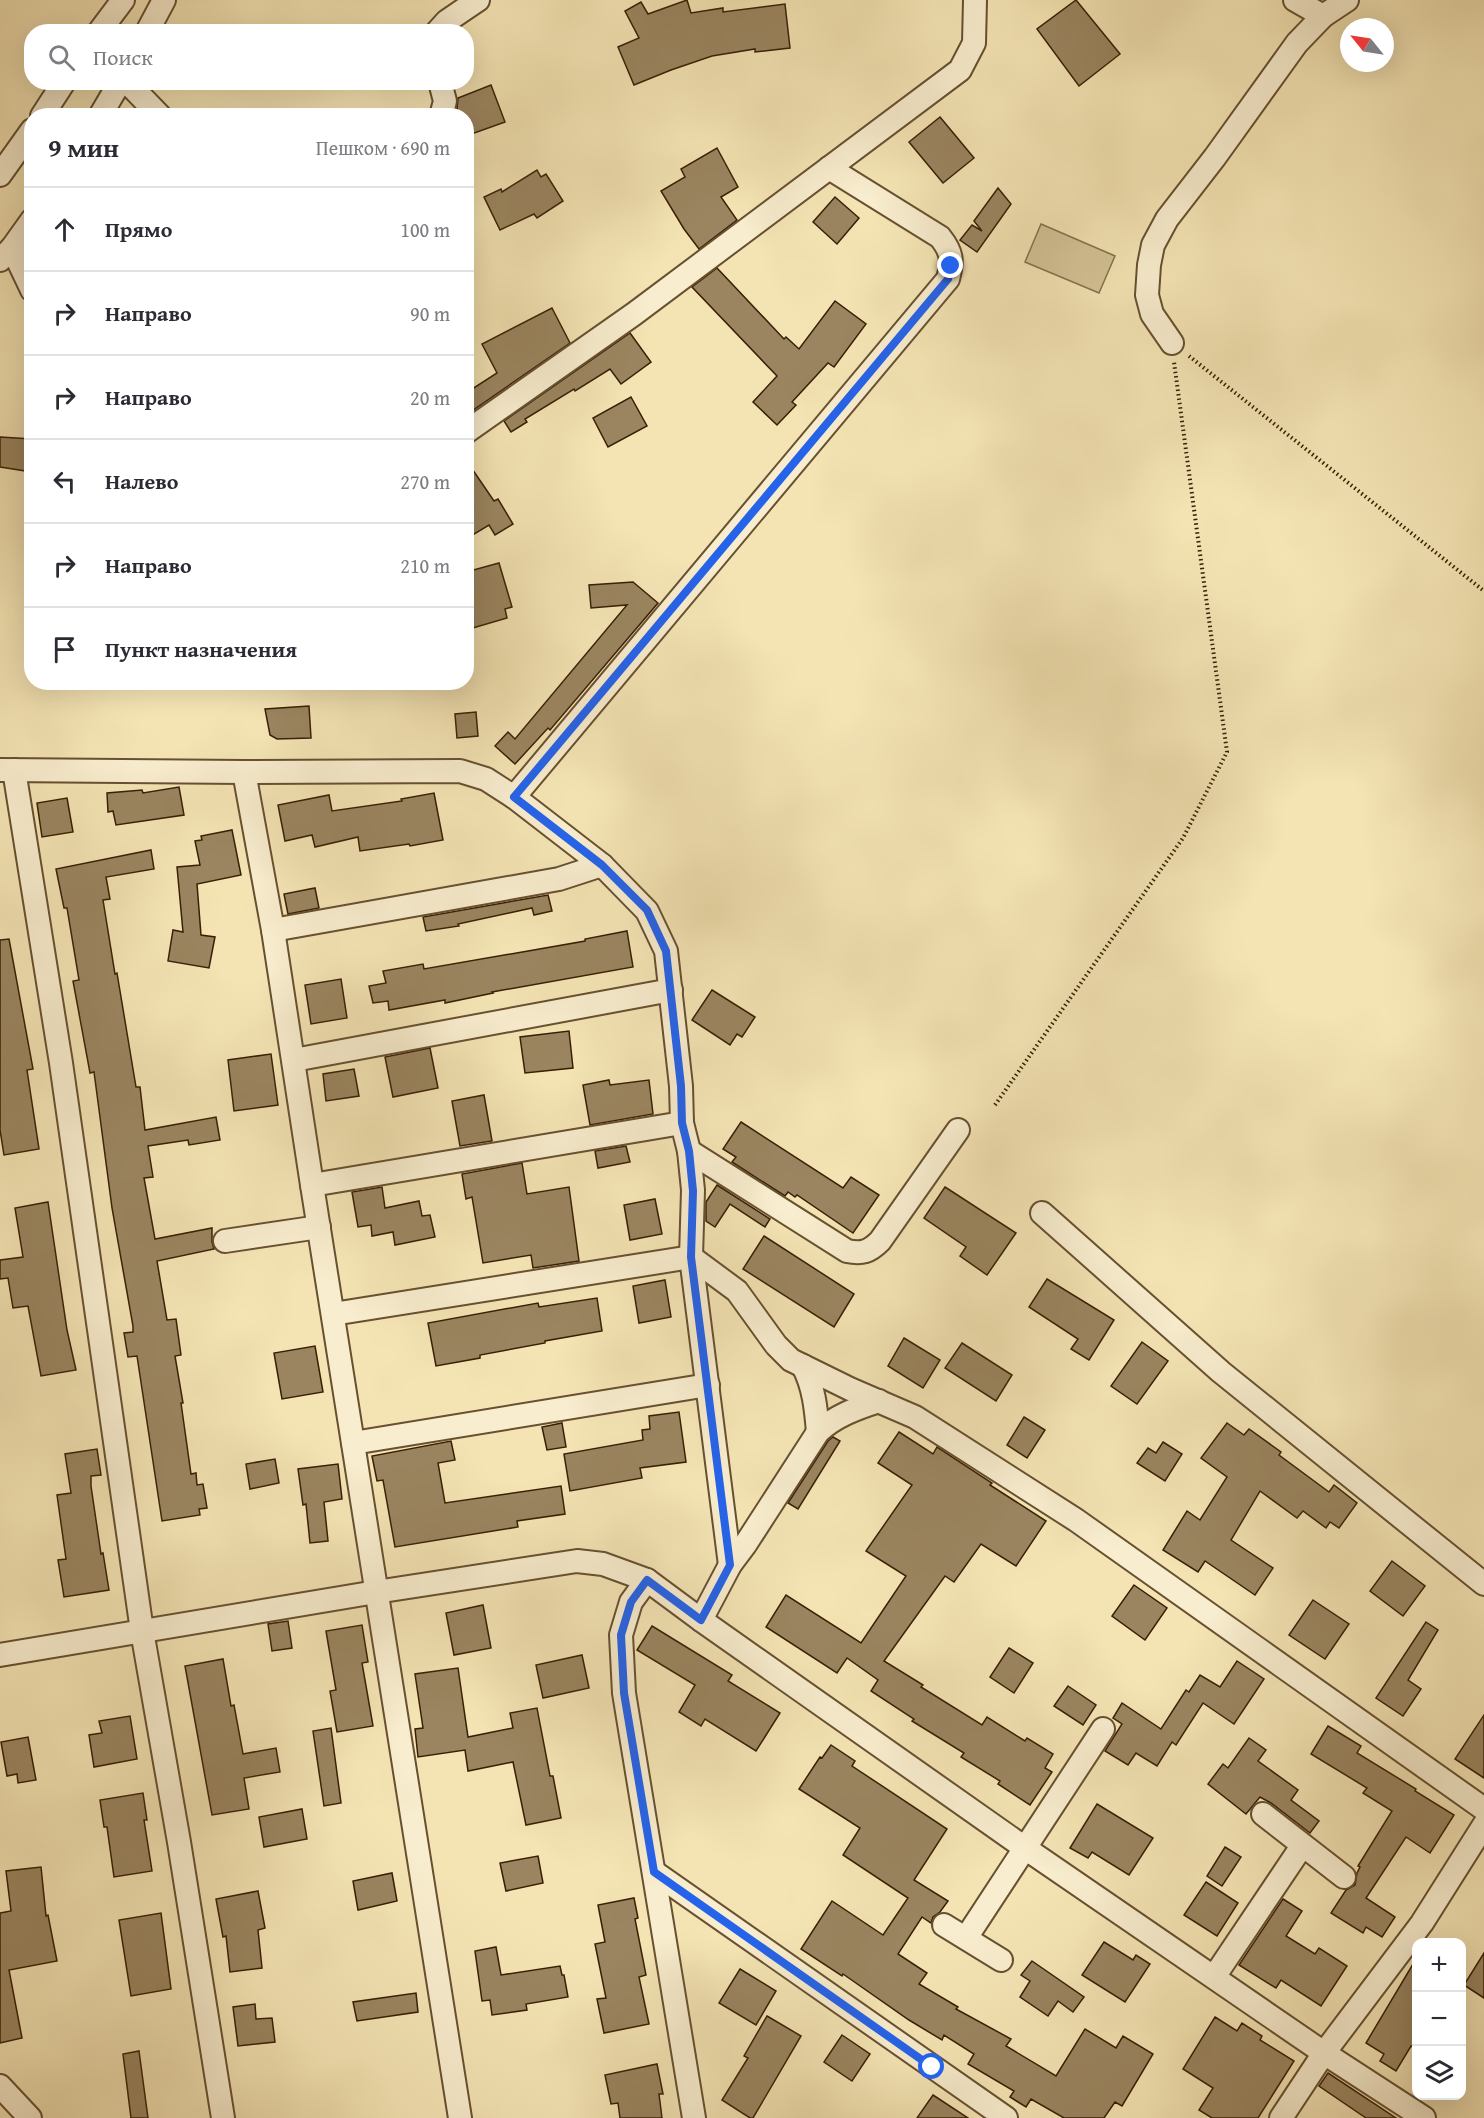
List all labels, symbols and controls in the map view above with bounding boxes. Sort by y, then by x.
north arrow [1340,18,1394,72]
search box [24,24,474,90]
icon: search [45,41,78,74]
text: Поиск [93,41,153,73]
text: 9 мин [48,128,119,167]
text: Пешком · 690 m [316,133,450,162]
icon: ahead [48,213,81,246]
text: Прямо [105,213,172,245]
text: 100 m [400,215,450,244]
route end [937,252,963,278]
icon: right [48,297,81,330]
text: Направо [105,297,192,329]
text: 90 m [410,299,450,328]
icon: right [48,381,81,414]
text: Направо [105,381,192,413]
text: 20 m [410,383,450,412]
icon: left [48,465,81,498]
text: Налево [105,465,178,497]
text: 270 m [400,467,450,496]
icon: right [48,549,81,582]
text: Направо [105,549,192,581]
text: 210 m [400,551,450,580]
icon: arrive [48,633,81,666]
text: Пункт назначения [105,633,297,665]
map controls [1412,1938,1466,2100]
button: + [1412,1938,1466,1992]
button: − [1412,1992,1466,2046]
button: layers [1412,2046,1466,2100]
route start [918,2053,944,2079]

